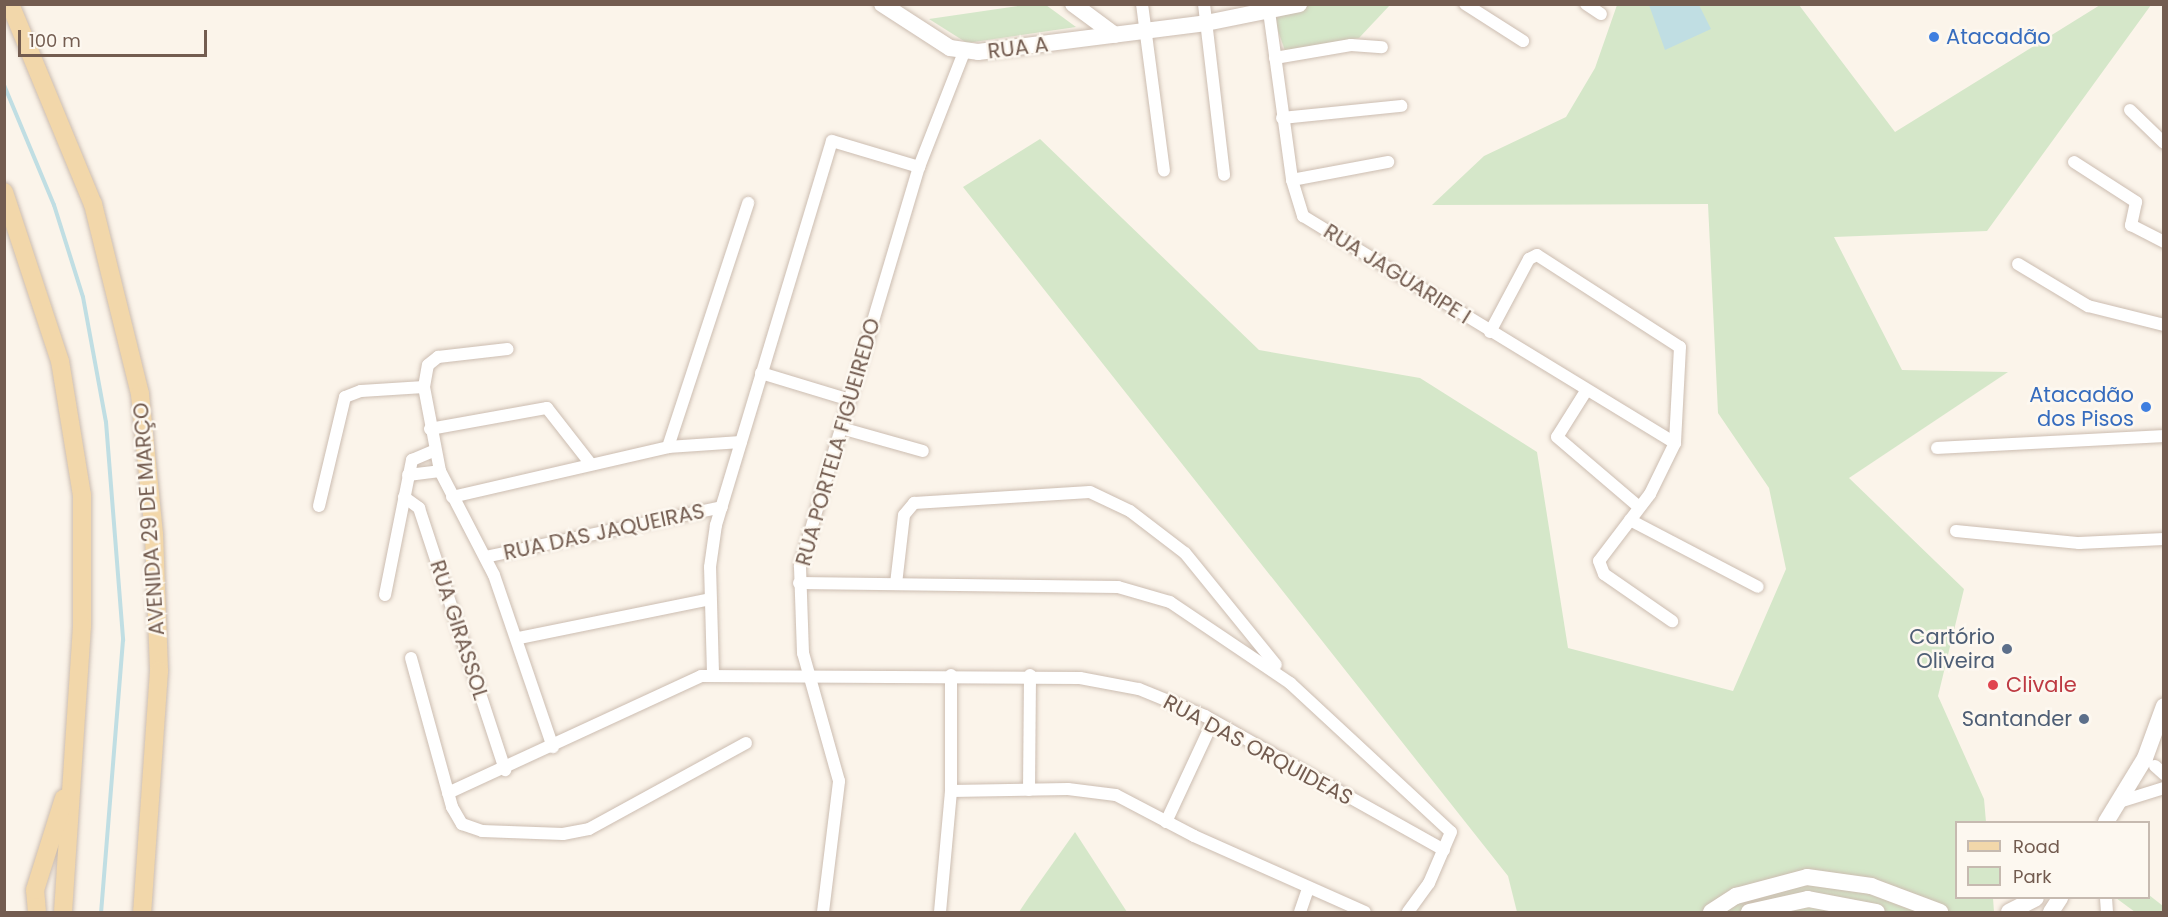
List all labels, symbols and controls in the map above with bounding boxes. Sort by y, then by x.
scale bar [21,18,210,56]
place label: Atacadão [1946,24,2051,50]
text: 100 m [29,28,81,53]
marker: Atacadão [1927,30,1941,44]
street label: RUA A [986,32,1050,64]
street label: RUA JAGUARIPE I [1319,219,1475,329]
street label: RUA PORTELA FIGUEIREDO [791,315,885,569]
place label: Atacadão dos Pisos [2029,382,2134,432]
marker: Atacadão dos Pisos [2139,400,2153,414]
street label: AVENIDA 29 DE MARÇO [128,402,170,636]
street label: RUA DAS JAQUEIRAS [501,498,707,566]
street label: RUA GIRASSOL [425,557,493,703]
place label: Cartório Oliveira [1909,624,1995,674]
marker: Cartório Oliveira [2000,642,2014,656]
place label: Clivale [2006,672,2077,698]
marker: Clivale [1984,676,2002,694]
street label: RUA DAS ORQUIDEAS [1159,689,1357,811]
place label: Santander [1962,706,2072,732]
marker: Santander [2077,712,2091,726]
legend [1955,821,2150,899]
text: Road [2013,834,2060,859]
text: Park [2013,864,2052,889]

